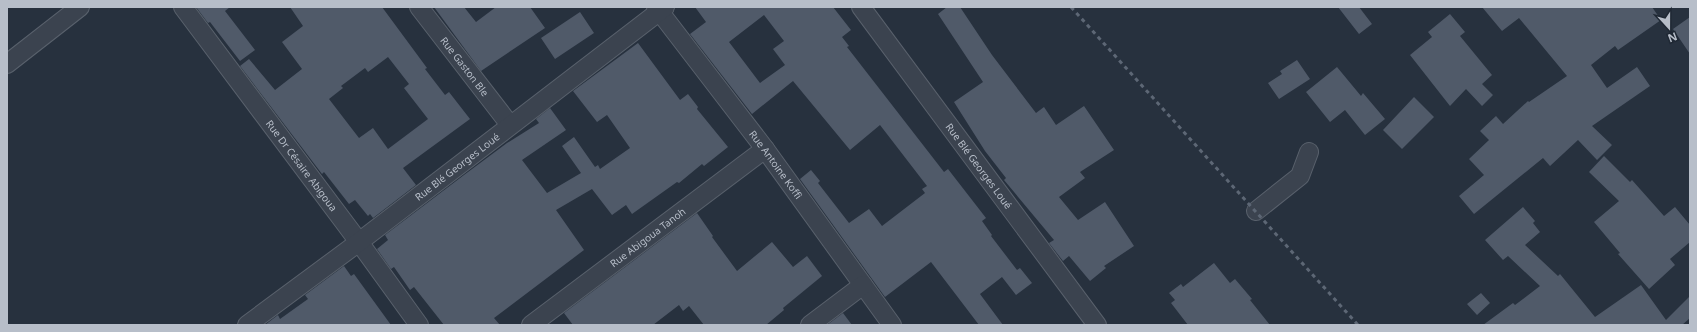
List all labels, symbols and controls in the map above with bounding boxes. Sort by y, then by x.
north arrow [1649,8,1689,48]
text: N [1666,29,1680,46]
street label: Rue Gaston Ble [437,34,492,99]
street label: Rue Dr Césaire Abigoua [263,117,341,214]
street label: Rue Blé Georges Loué [943,120,1016,212]
street label: Rue Antoine Koffi [746,127,806,202]
street label: Rue Blé Georges Loué [412,129,503,204]
street label: Rue Abigoua Tanoh [607,204,688,270]

